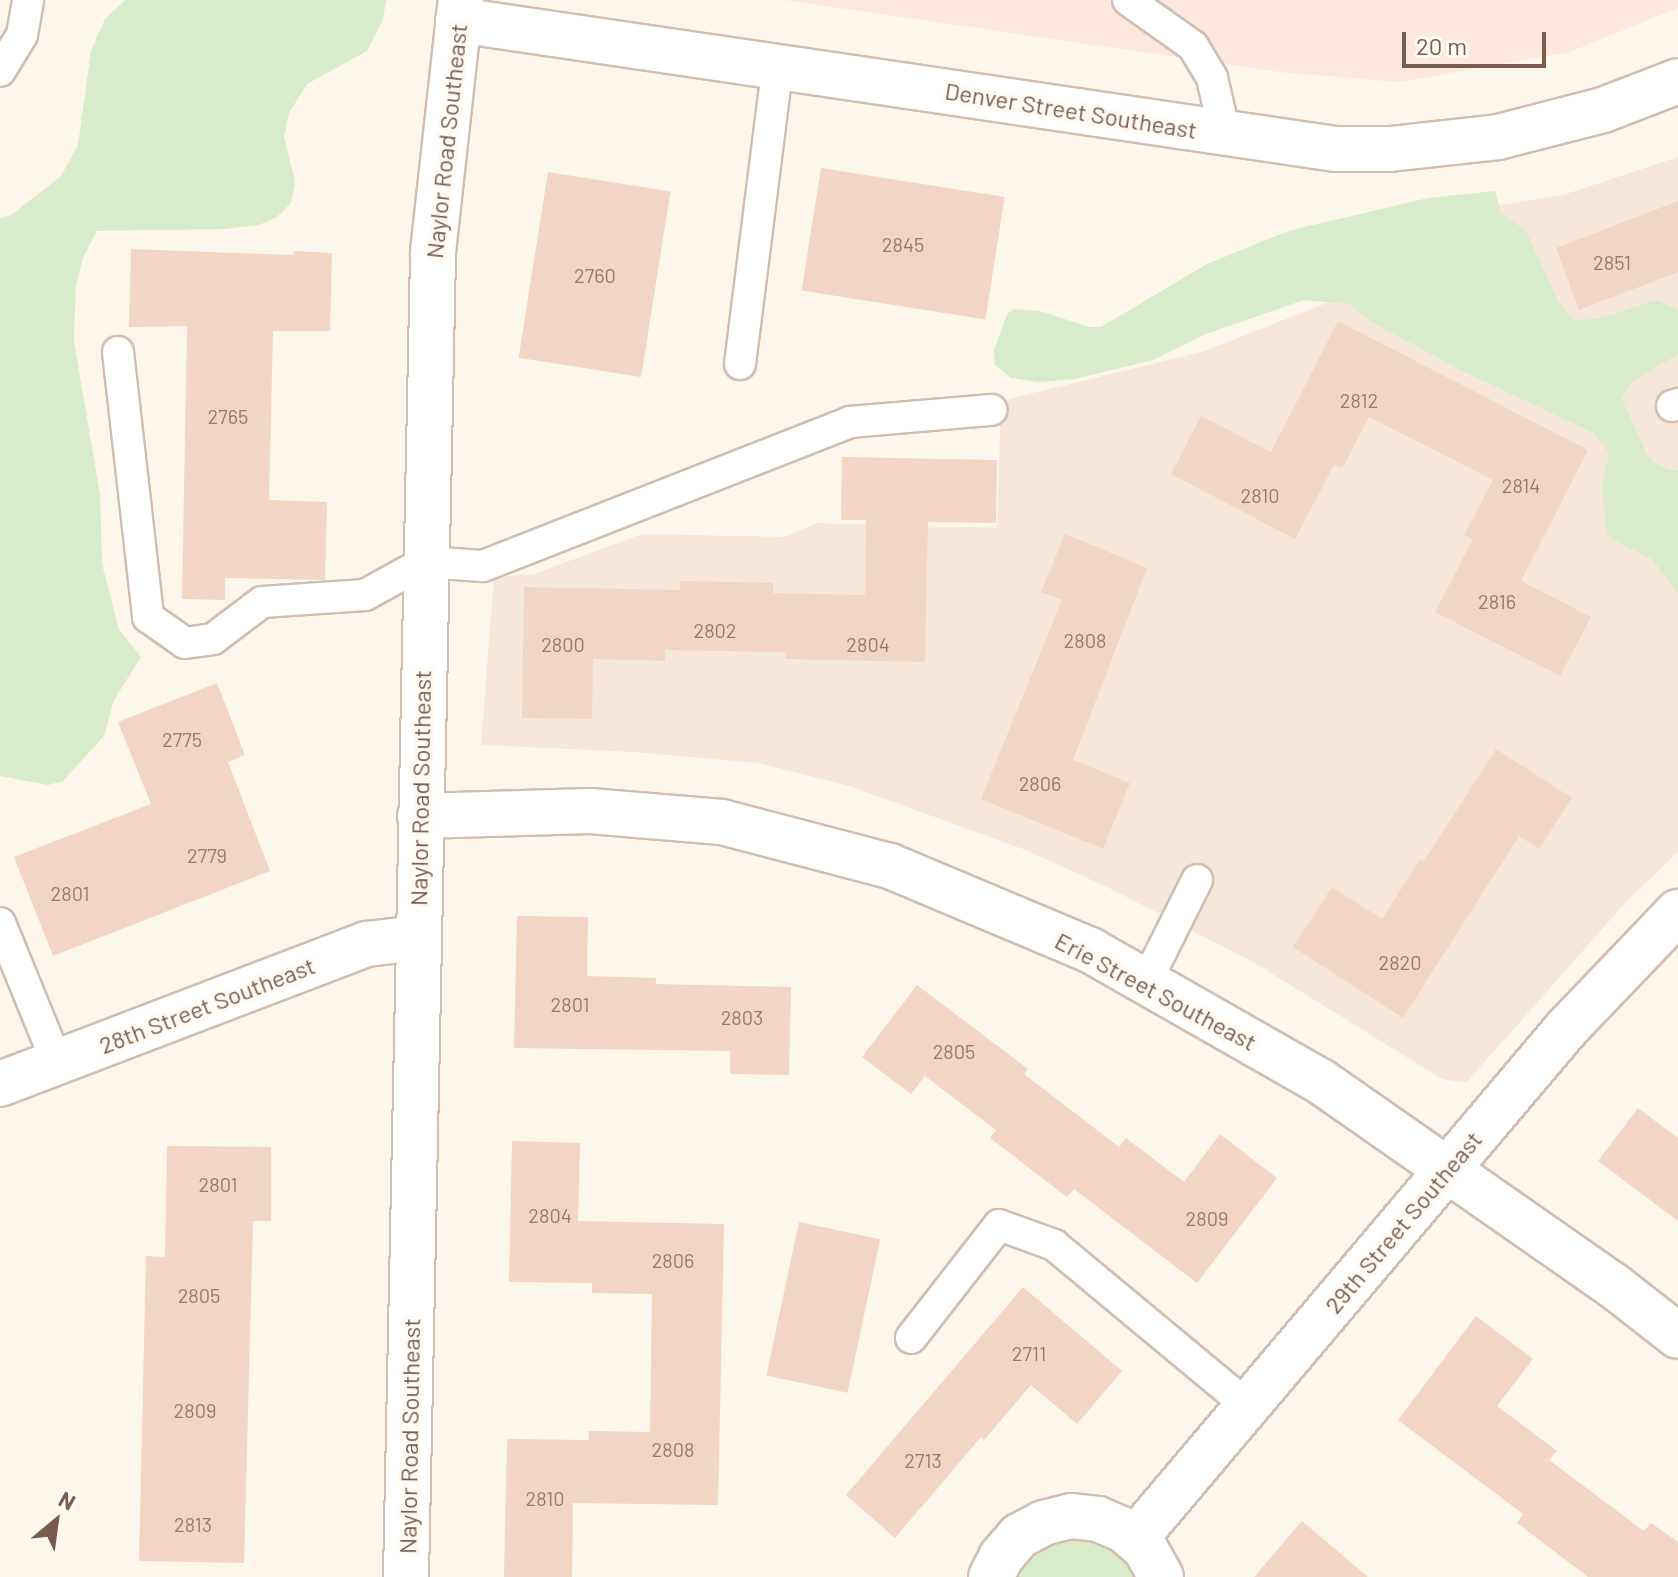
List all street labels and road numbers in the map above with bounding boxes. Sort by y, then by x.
street label: Naylor Road Southeast [419,22,473,260]
street label: Denver Street Southeast [943,76,1199,144]
street label: Naylor Road Southeast [404,670,436,906]
street label: Erie Street Southeast [1050,926,1262,1056]
street label: 28th Street Southeast [95,951,319,1059]
street label: 29th Street Southeast [1318,1125,1488,1319]
street label: Naylor Road Southeast [393,1318,425,1554]

